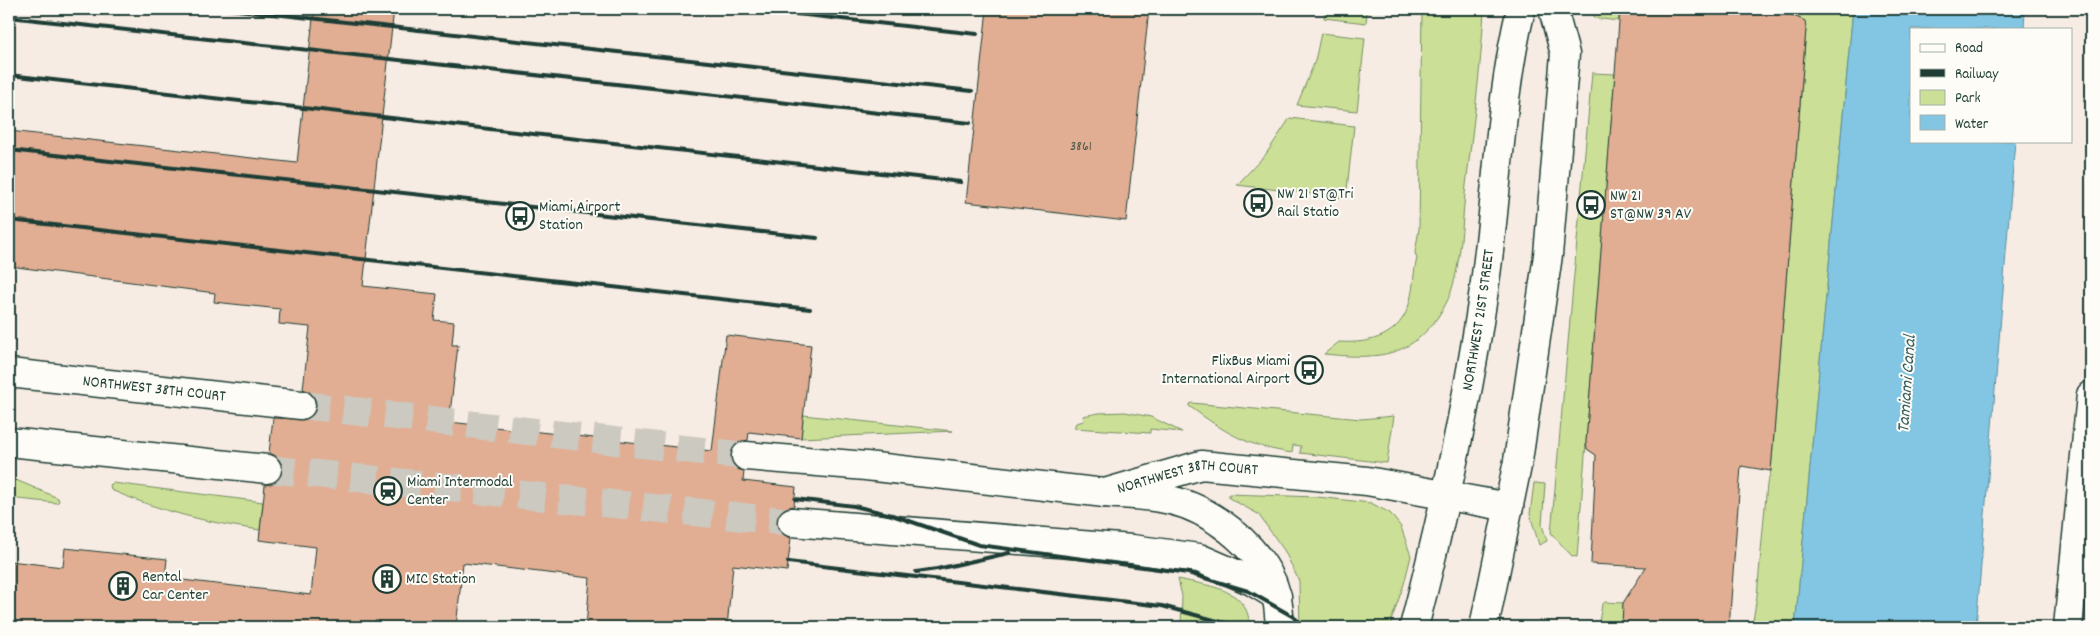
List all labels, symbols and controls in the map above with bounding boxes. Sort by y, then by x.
legend [1910,28,2072,142]
text: Road [1955,38,1983,60]
text: Railway [1955,64,1999,86]
text: Park [1955,88,1981,110]
text: Water [1955,114,1989,136]
house number: 3861 [1070,137,1092,157]
place label: NW 21 ST@Tri Rail Statio [1277,183,1354,224]
place label: NW 21 ST@NW 39 AV [1610,185,1692,226]
bus stop icon: NW 21 ST@Tri Rail Statio [1243,188,1273,218]
bus stop icon: NW 21 ST@NW 39 AV [1576,190,1606,220]
place label: Miami Airport Station [539,196,620,237]
bus stop icon: Miami Airport Station [505,201,535,231]
street label: NORTHWEST 21ST STREET [1456,247,1501,393]
water label: Tamiami Canal [1892,333,1924,434]
place label: FlixBus Miami International Airport [1162,350,1290,391]
bus stop icon: FlixBus Miami International Airport [1294,355,1324,385]
street label: NORTHWEST 38TH COURT [81,370,228,408]
street label: NORTHWEST 38TH COURT [1114,454,1259,500]
place label: Miami Intermodal Center [407,471,513,512]
station icon: Miami Intermodal Center [373,476,403,506]
building icon: MIC Station [372,564,402,594]
place label: Rental Car Center [142,566,208,607]
place label: MIC Station [406,568,476,591]
building icon: Rental Car Center [108,571,138,601]

